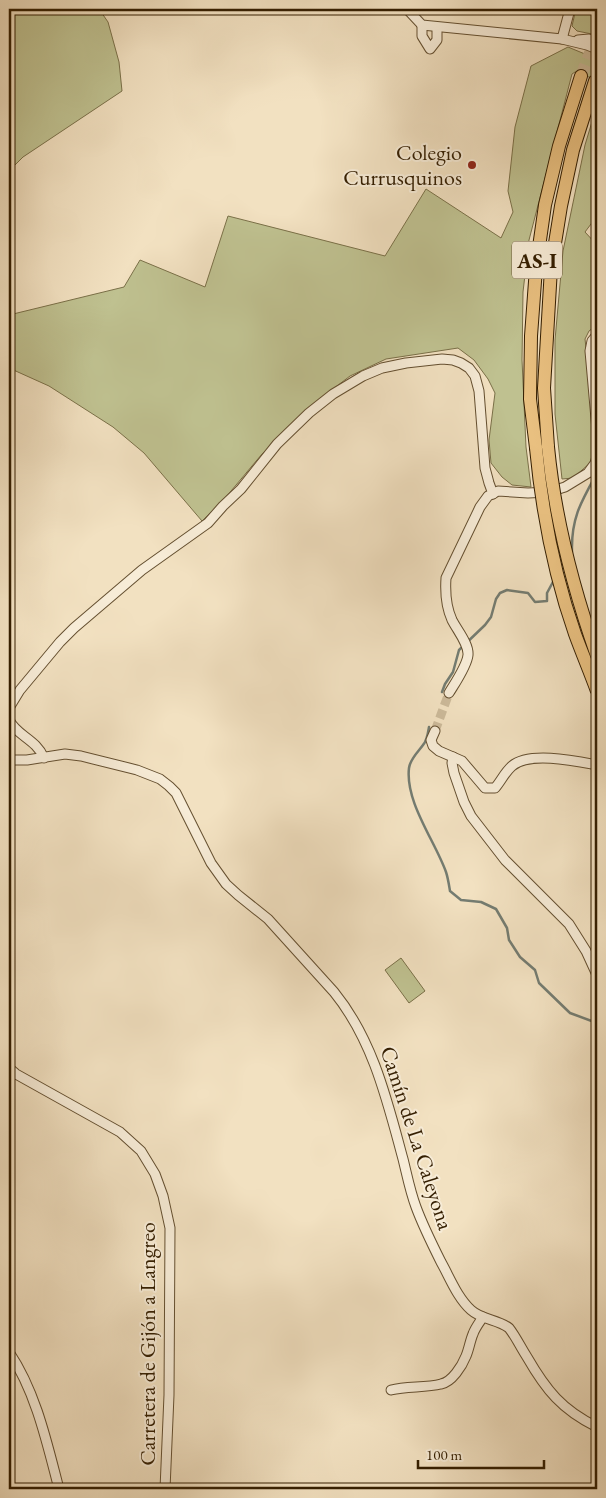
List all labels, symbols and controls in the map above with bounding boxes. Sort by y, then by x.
place label: Colegio Currusquinos [343,138,462,192]
marker: Colegio Currusquinos [466,159,478,171]
road number: AS-I [512,242,562,278]
street label: Camín de La Caleyona [374,1042,460,1234]
street label: Carretera de Gijón a Langreo [133,1222,162,1466]
scale bar [418,1438,545,1470]
text: 100 m [426,1445,463,1464]

